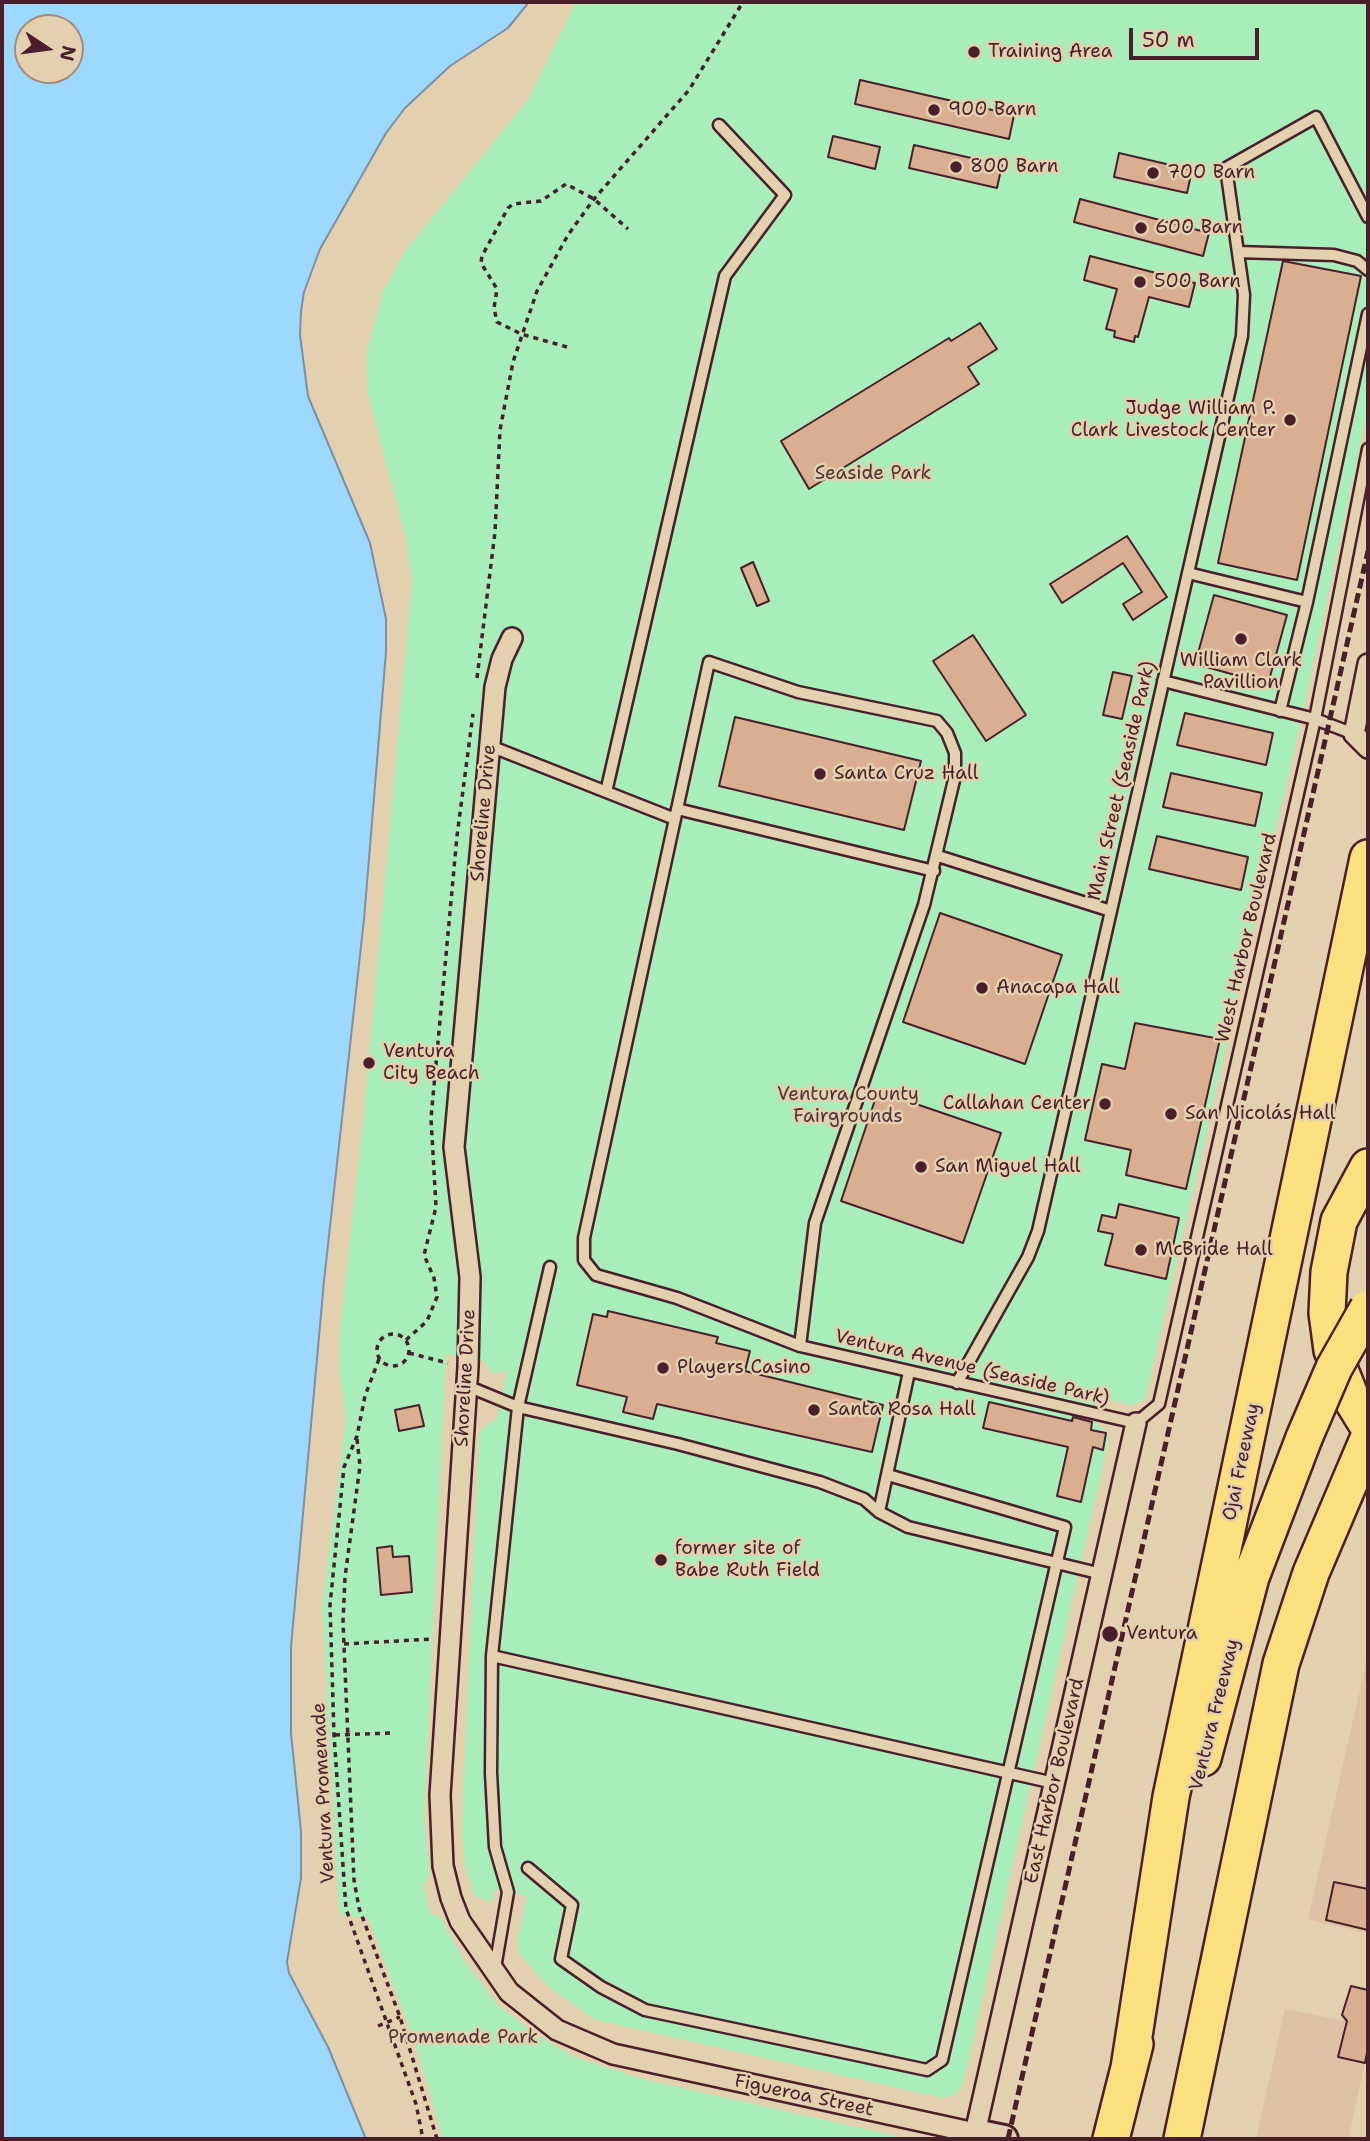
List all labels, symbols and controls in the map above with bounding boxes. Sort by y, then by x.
north arrow [14,14,84,84]
scale bar [1132,14,1262,58]
text: 50 m [1142,26,1195,54]
place label: Training Area [988,41,1113,63]
text: N [54,43,82,64]
marker: Training Area [966,44,982,60]
place label: 900 Barn [948,99,1036,121]
marker: 900 Barn [926,102,942,118]
place label: 800 Barn [970,156,1058,178]
marker: 800 Barn [948,159,964,175]
place label: 700 Barn [1167,162,1255,184]
marker: 700 Barn [1145,165,1161,181]
place label: 600 Barn [1155,217,1243,239]
marker: 600 Barn [1133,220,1149,236]
place label: 500 Barn [1154,271,1241,293]
marker: 500 Barn [1132,274,1148,290]
place label: Judge William P. Clark Livestock Center [1071,398,1276,442]
marker: Judge William P. Clark Livestock Center [1282,412,1298,428]
park label: Seaside Park [815,463,931,485]
marker: William Clark Pavillion [1233,631,1249,647]
place label: William Clark Pavillion [1180,650,1302,694]
street label: Main Street (Seaside Park) [1083,659,1161,903]
street label: Shoreline Drive [467,743,501,883]
place label: Santa Cruz Hall [834,763,978,785]
marker: Santa Cruz Hall [812,766,828,782]
street label: West Harbor Boulevard [1212,831,1282,1045]
place label: Anacapa Hall [996,977,1120,999]
marker: Anacapa Hall [974,980,990,996]
place label: Ventura City Beach [383,1041,480,1085]
marker: Ventura City Beach [361,1055,377,1071]
park label: Ventura County Fairgrounds [777,1084,919,1128]
place label: Callahan Center [943,1093,1091,1115]
marker: Callahan Center [1097,1096,1113,1112]
place label: San Nicolás Hall [1185,1103,1336,1125]
marker: San Nicolás Hall [1163,1106,1179,1122]
place label: San Miguel Hall [935,1156,1081,1178]
marker: San Miguel Hall [913,1159,929,1175]
place label: McBride Hall [1155,1239,1273,1261]
marker: McBride Hall [1133,1242,1149,1258]
street label: Shoreline Drive [451,1309,481,1447]
street label: Ventura Avenue (Seaside Park) [832,1325,1112,1411]
place label: Players Casino [677,1357,811,1379]
marker: Players Casino [655,1360,671,1376]
place label: Santa Rosa Hall [828,1399,976,1421]
street label: Ojai Freeway [1218,1401,1266,1523]
marker: Santa Rosa Hall [806,1402,822,1418]
place label: former site of Babe Ruth Field [675,1538,820,1582]
marker: former site of Babe Ruth Field [653,1552,669,1568]
place label: Ventura [1126,1623,1198,1645]
marker: Ventura [1100,1624,1120,1644]
street label: Ventura Freeway [1185,1637,1245,1793]
street label: East Harbor Boulevard [1020,1676,1090,1886]
street label: Ventura Promenade [308,1702,340,1884]
park label: Promenade Park [388,2027,538,2049]
street label: Figueroa Street [732,2070,876,2122]

